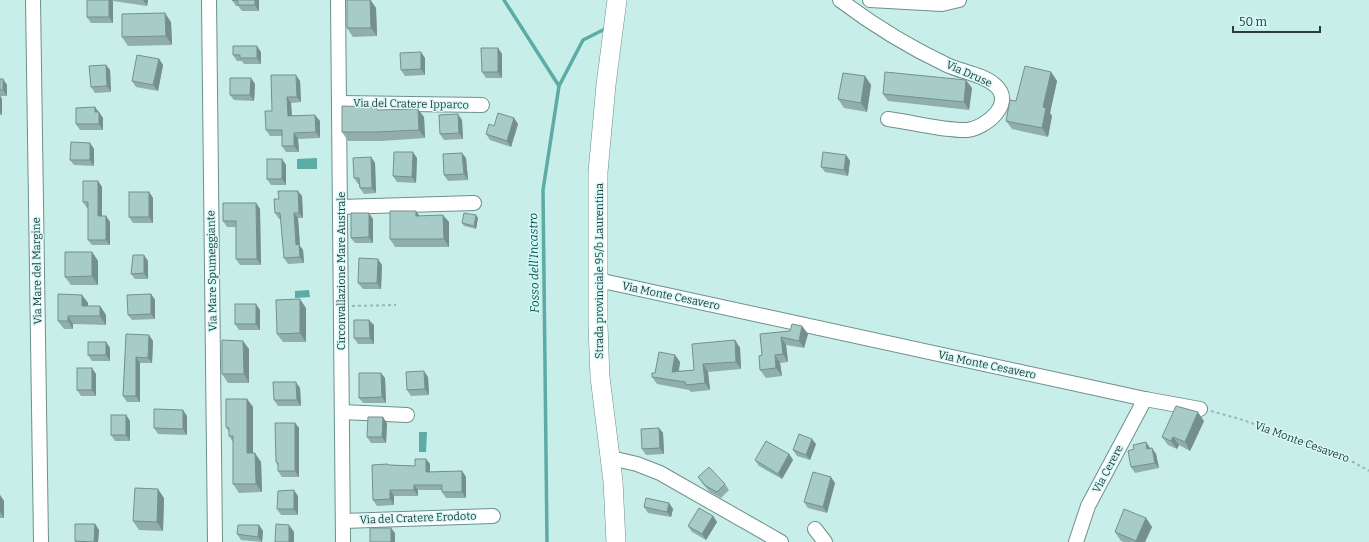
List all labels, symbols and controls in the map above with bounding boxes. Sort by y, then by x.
scale bar [1233,8,1320,34]
text: 50 m [1239,15,1268,29]
street label: Via Druse [944,58,994,90]
street label: Via del Cratere Ipparco [353,96,469,112]
street label: Strada provinciale 95/b Laurentina [593,183,606,359]
street label: Circonvallazione Mare Australe [335,192,348,350]
street label: Via Mare Spumeggiante [204,210,220,332]
water label: Fosso dell'Incastro [526,212,542,313]
street label: Via Mare del Margine [30,217,44,325]
street label: Via Monte Cesavero [621,279,721,313]
street label: Via Monte Cesavero [937,348,1037,382]
street label: Via Monte Cesavero [1253,419,1351,465]
street label: Via Cerere [1090,443,1126,495]
street label: Via del Cratere Erodoto [359,509,477,527]

